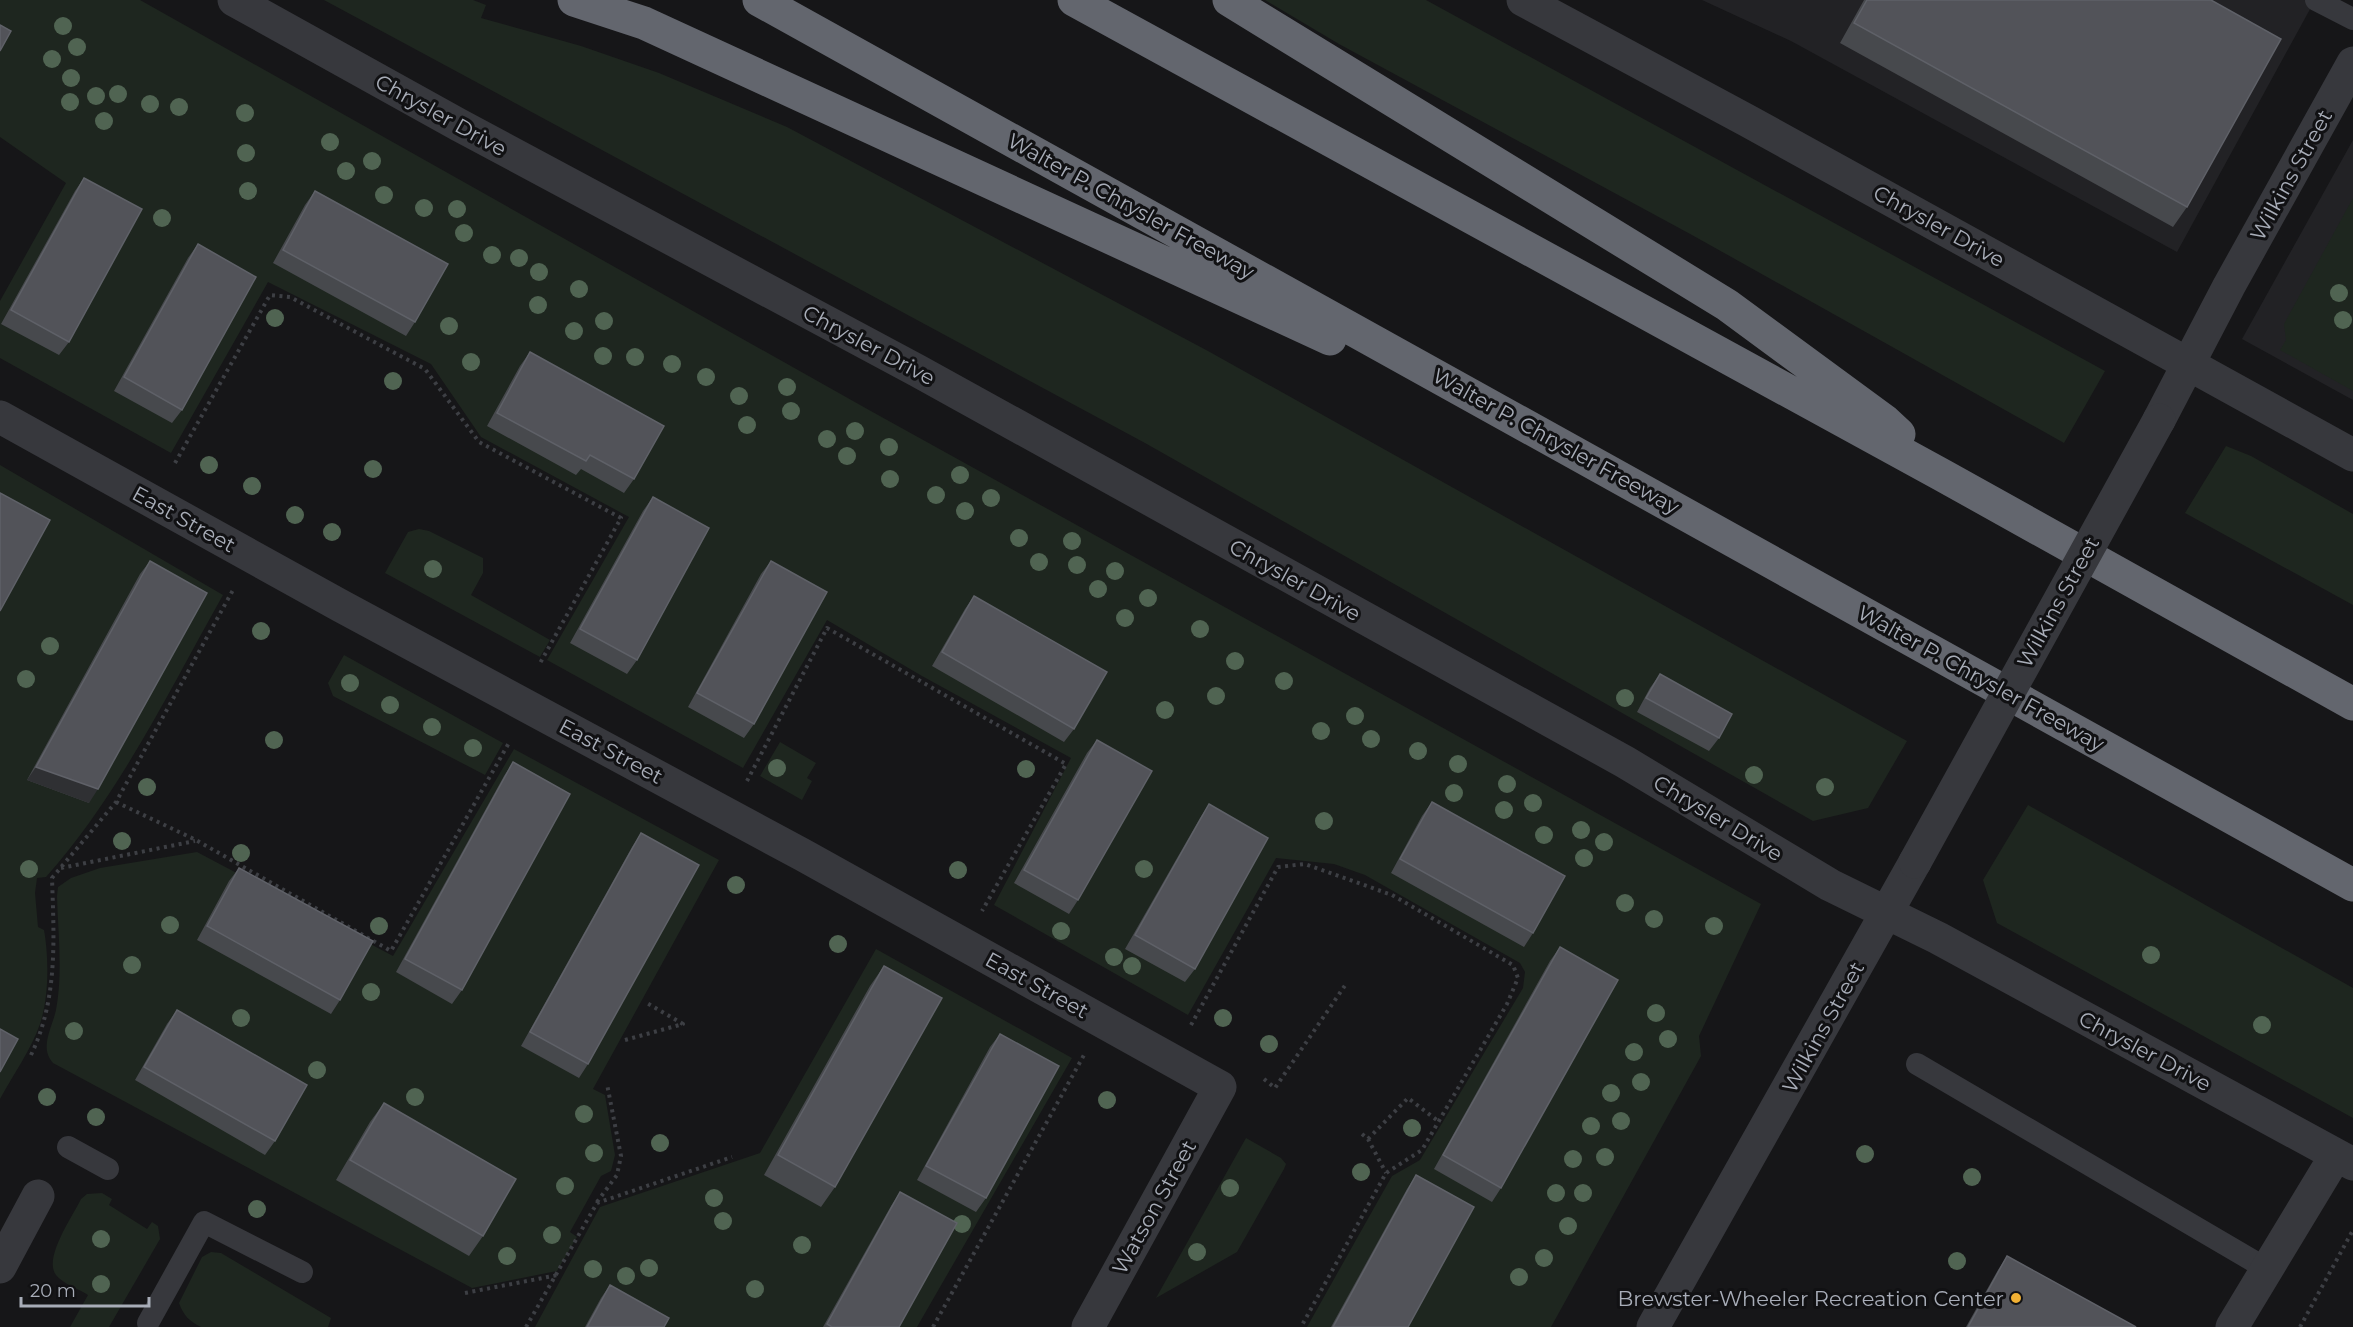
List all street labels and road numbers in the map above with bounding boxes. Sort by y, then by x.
street label: Chrysler Drive [371,69,511,161]
street label: Wilkins Street [2245,105,2337,245]
street label: Walter P. Chrysler Freeway [1003,128,1259,285]
street label: Chrysler Drive [1869,180,2009,272]
street label: Chrysler Drive [799,300,939,390]
street label: Walter P. Chrysler Freeway [1428,363,1684,520]
street label: East Street [128,480,240,558]
street label: Wilkins Street [2012,532,2104,672]
street label: Chrysler Drive [1225,534,1365,626]
street label: Walter P. Chrysler Freeway [1853,600,2109,757]
street label: East Street [555,713,667,789]
street label: Chrysler Drive [1649,770,1787,866]
street label: East Street [981,946,1093,1024]
street label: Wilkins Street [1777,957,1869,1097]
street label: Chrysler Drive [2075,1006,2215,1096]
street label: Watson Street [1107,1135,1201,1279]

